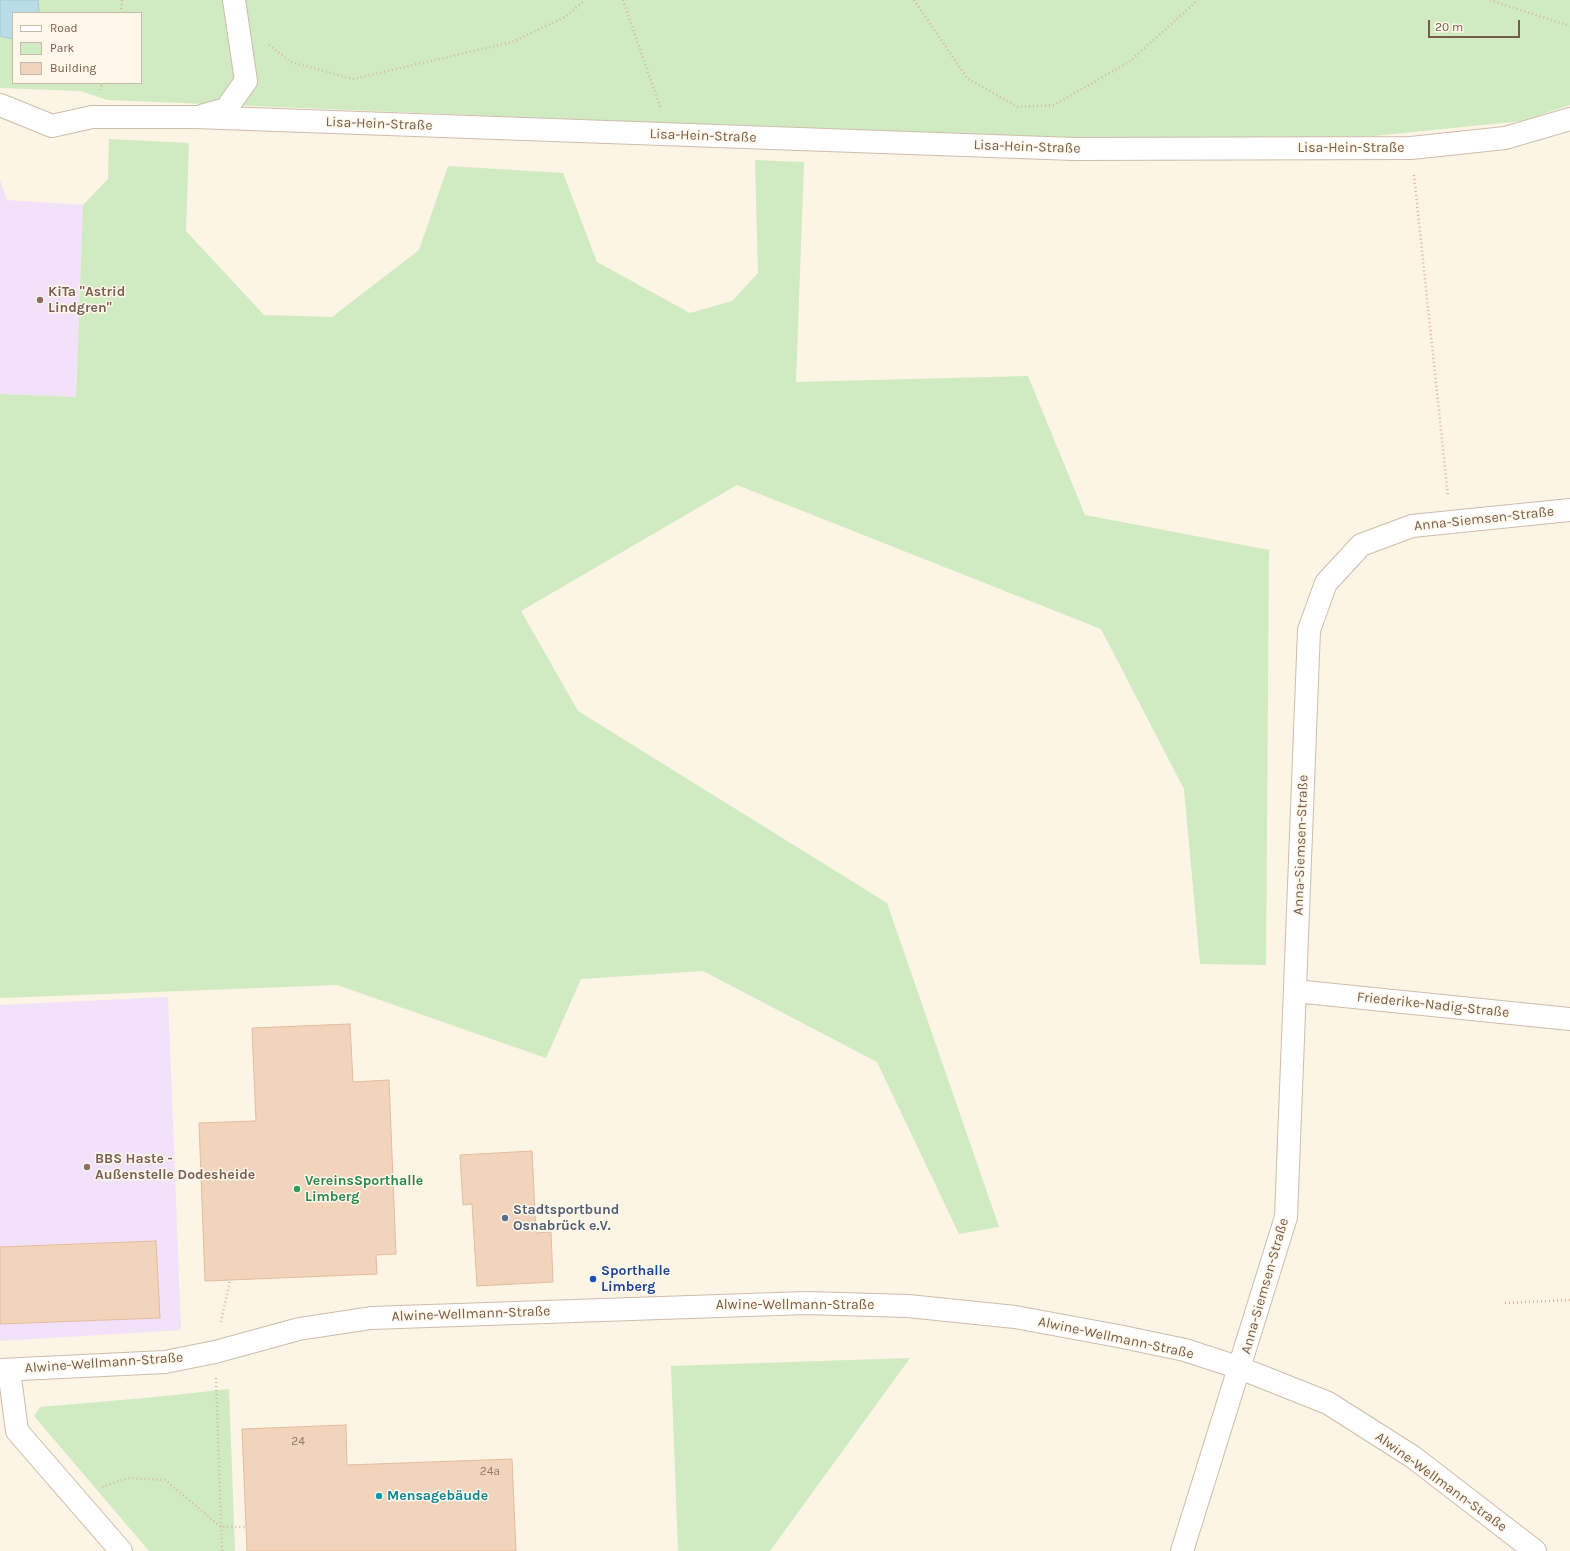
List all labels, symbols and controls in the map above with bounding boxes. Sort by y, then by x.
legend [12,12,142,84]
scale bar [1430,12,1522,38]
text: 20 m [1435,20,1463,34]
text: Road [50,21,78,35]
text: Park [50,41,74,55]
text: Building [50,61,96,75]
street label: Lisa-Hein-Straße [325,114,433,134]
street label: Lisa-Hein-Straße [649,126,757,146]
street label: Lisa-Hein-Straße [973,137,1081,157]
street label: Lisa-Hein-Straße [1298,140,1404,156]
place label: KiTa "Astrid Lindgren" [48,284,125,316]
marker: KiTa "Astrid Lindgren" [35,295,45,305]
street label: Anna-Siemsen-Straße [1413,503,1555,535]
street label: Anna-Siemsen-Straße [1290,774,1312,916]
street label: Friederike-Nadig-Straße [1356,989,1510,1021]
place label: BBS Haste - Außenstelle Dodesheide [95,1151,255,1184]
marker: BBS Haste - Außenstelle Dodesheide [82,1162,92,1172]
place label: VereinsSporthalle Limberg [305,1173,423,1206]
marker: VereinsSporthalle Limberg [292,1184,302,1194]
place label: Stadtsportbund Osnabrück e.V. [513,1202,619,1234]
marker: Stadtsportbund Osnabrück e.V. [500,1213,510,1223]
street label: Anna-Siemsen-Straße [1238,1216,1292,1356]
place label: Sporthalle Limberg [601,1263,670,1296]
marker: Sporthalle Limberg [588,1274,598,1284]
street label: Alwine-Wellmann-Straße [716,1297,874,1313]
street label: Alwine-Wellmann-Straße [391,1303,551,1325]
street label: Alwine-Wellmann-Straße [1037,1313,1195,1363]
street label: Alwine-Wellmann-Straße [24,1349,184,1377]
street label: Alwine-Wellmann-Straße [1372,1429,1510,1535]
house number: 24 [291,1435,305,1449]
house number: 24a [480,1465,500,1479]
place label: Mensagebäude [387,1488,488,1504]
marker: Mensagebäude [374,1491,384,1501]

